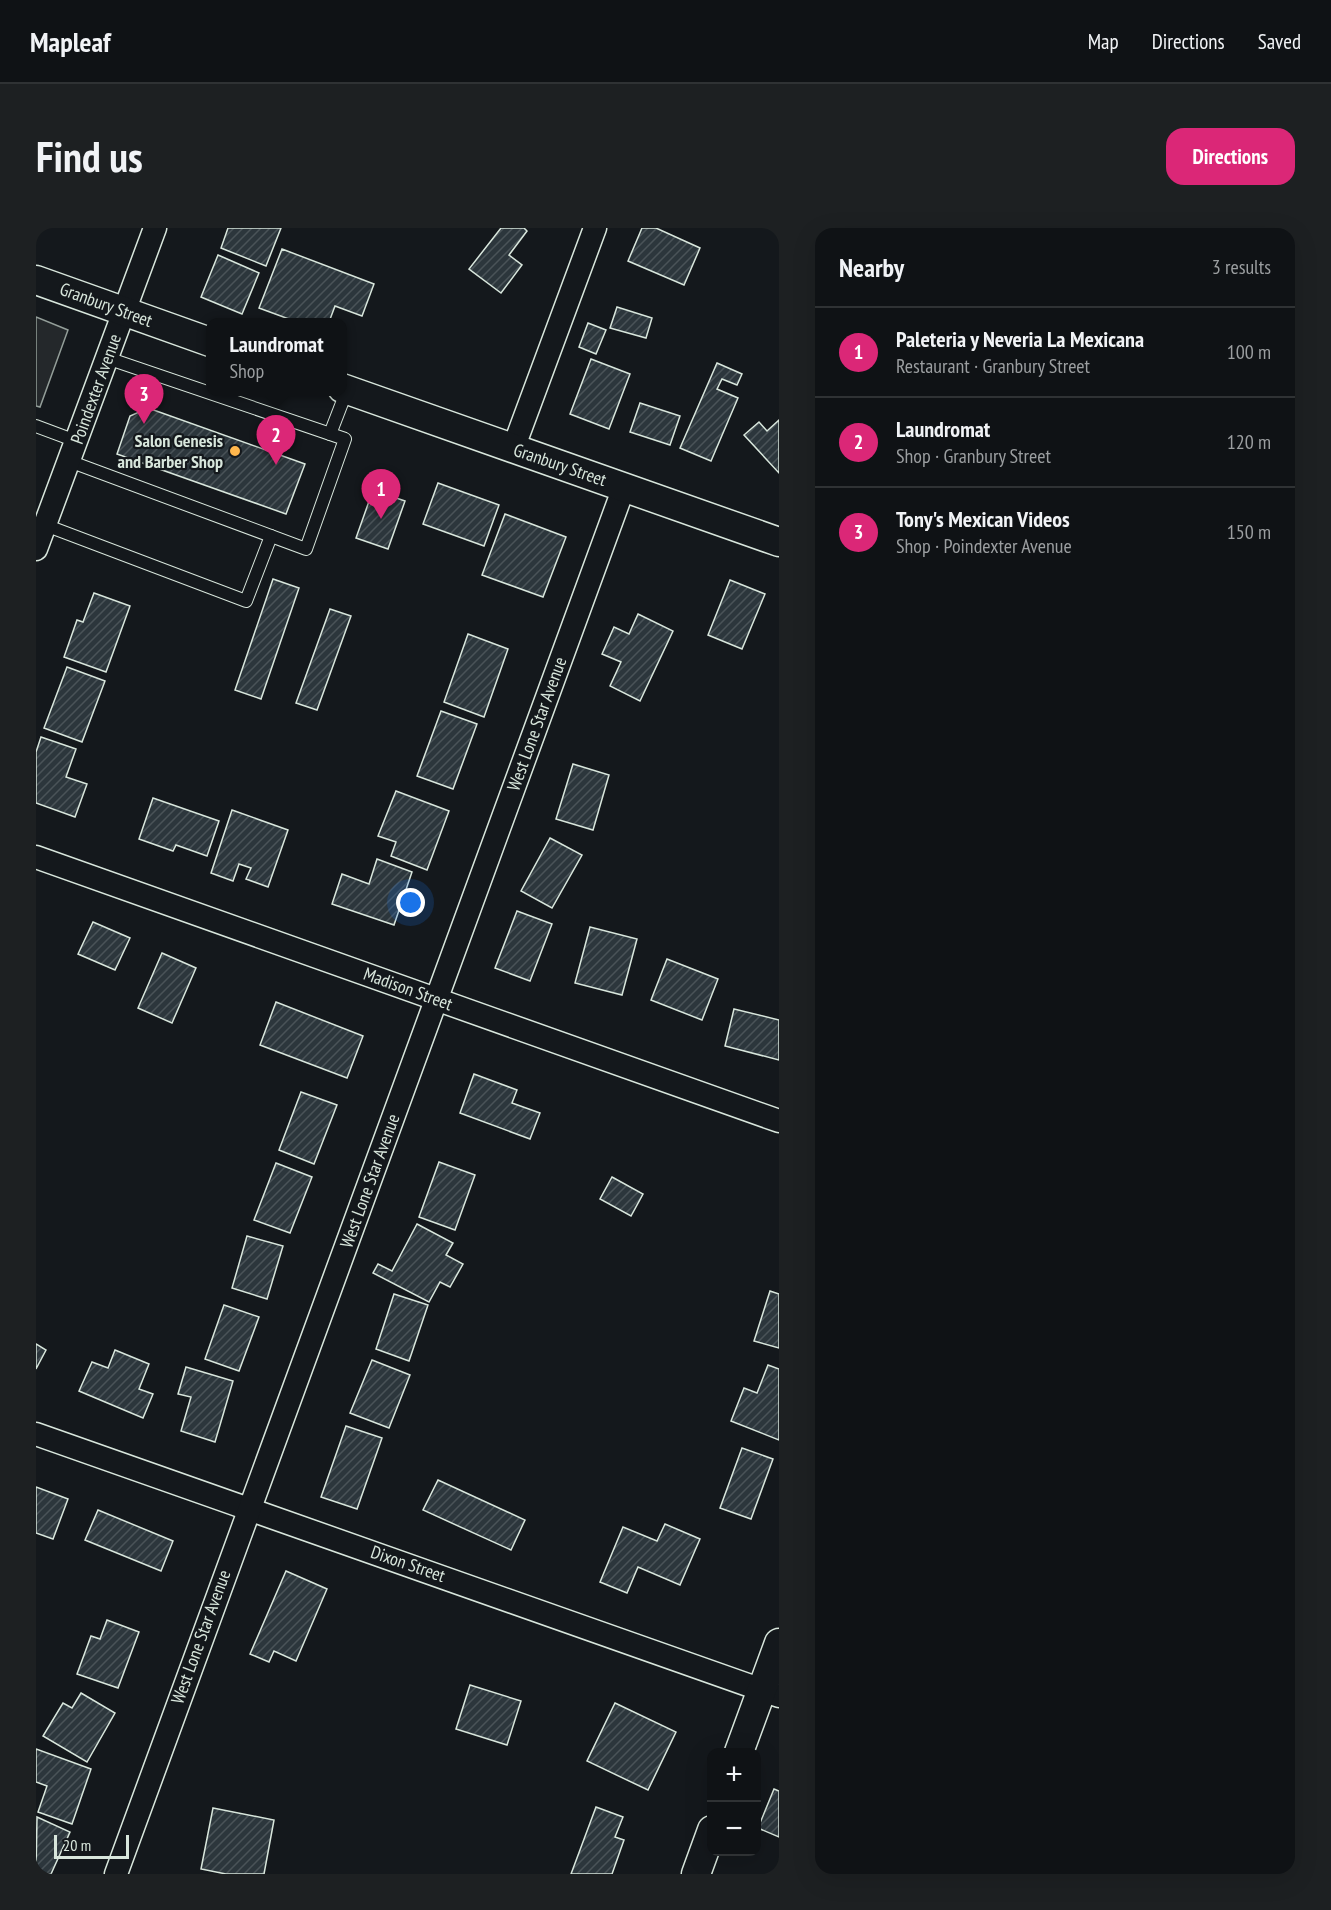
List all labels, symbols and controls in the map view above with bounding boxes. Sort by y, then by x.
text: Mapleaf [30,23,111,60]
text: Map [1088,28,1119,55]
text: Directions [1152,28,1225,55]
text: Saved [1258,28,1301,55]
button: Directions [1166,128,1295,185]
text: Find us [36,129,143,184]
text: Nearby [839,251,904,284]
text: 3 results [1212,254,1271,280]
street label: Granbury Street [57,277,156,332]
popup [206,318,347,396]
text: Paleteria y Neveria La Mexicana [896,325,1144,353]
text: Laundromat [229,330,324,358]
street label: Poindexter Avenue [65,331,126,447]
text: 1 [854,339,863,365]
text: 100 m [1227,339,1271,365]
text: Restaurant · Granbury Street [896,353,1090,379]
text: Shop [229,358,264,384]
pin: 3 [124,374,164,424]
text: Laundromat [896,415,990,443]
pin: 2 [256,416,296,465]
place label: Salon Genesis and Barber Shop [118,429,223,473]
text: 2 [854,429,863,455]
text: 120 m [1227,429,1271,455]
street label: Granbury Street [511,438,610,491]
text: Shop · Granbury Street [896,443,1051,469]
marker: Salon Genesis and Barber Shop [228,444,242,458]
pin: 1 [362,470,400,519]
text: Tony's Mexican Videos [896,505,1070,533]
text: 3 [854,519,863,545]
text: 150 m [1227,519,1271,545]
text: Shop · Poindexter Avenue [896,533,1072,559]
street label: West Lone Star Avenue [502,654,571,794]
your location [396,888,425,917]
street label: Madison Street [360,962,456,1015]
street label: West Lone Star Avenue [335,1111,404,1251]
street label: Dixon Street [368,1540,448,1587]
street label: West Lone Star Avenue [166,1567,235,1707]
map controls [707,1748,761,1856]
button: + [707,1748,761,1802]
button: − [707,1802,761,1856]
scale bar [54,1832,129,1860]
text: 20 m [63,1835,91,1855]

